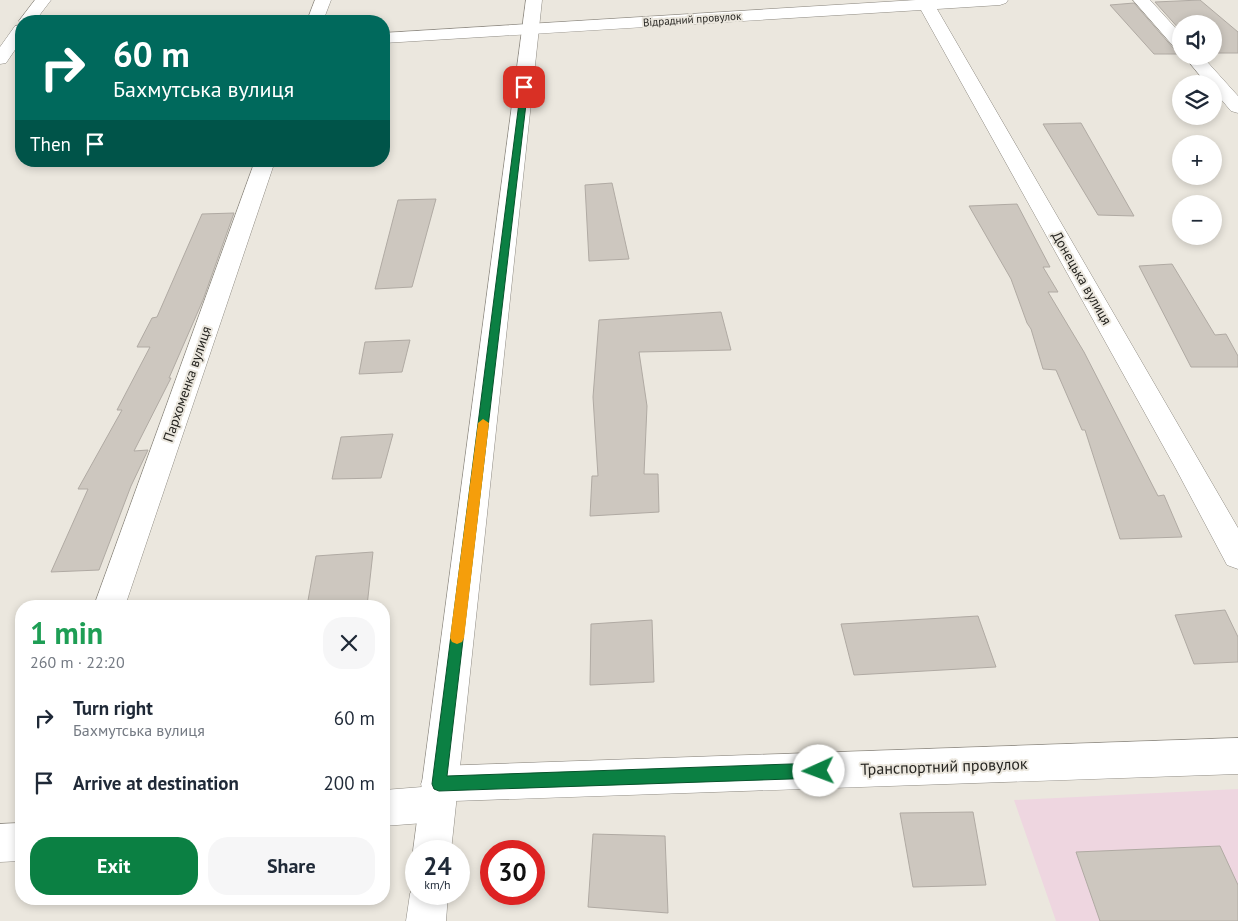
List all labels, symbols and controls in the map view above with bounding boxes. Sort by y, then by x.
street label: Відрадний провулок [642,9,742,29]
map controls [1172,15,1222,245]
button: sound [1172,15,1222,65]
text: 60 m [113,31,190,77]
icon: right [30,35,95,100]
pin [503,66,545,108]
icon: arrive [510,73,538,101]
text: Бахмутська вулиця [113,75,294,103]
button: layers [1172,75,1222,125]
icon: arrive [81,130,109,158]
text: Then [30,132,71,156]
button: + [1172,135,1222,185]
button: − [1172,195,1222,245]
street label: Донецька вулиця [1048,228,1116,328]
street label: Пархоменка вулиця [159,324,215,444]
text: 1 min [30,613,103,652]
button: close [323,617,375,669]
text: 260 m · 22:20 [30,652,125,672]
text: Turn right [73,696,153,720]
icon: right [30,704,58,732]
text: 60 m [334,706,375,730]
text: Бахмутська вулиця [73,720,205,740]
position arrow [792,744,844,796]
street label: Транспортний провулок [860,753,1028,779]
icon: arrive [30,769,58,797]
text: Arrive at destination [73,771,239,795]
text: 200 m [323,771,375,795]
button: Exit [30,837,198,895]
button: Share [208,837,375,895]
speed limit sign: 30 [480,840,545,905]
text: 24 [423,850,452,882]
text: km/h [424,877,451,892]

